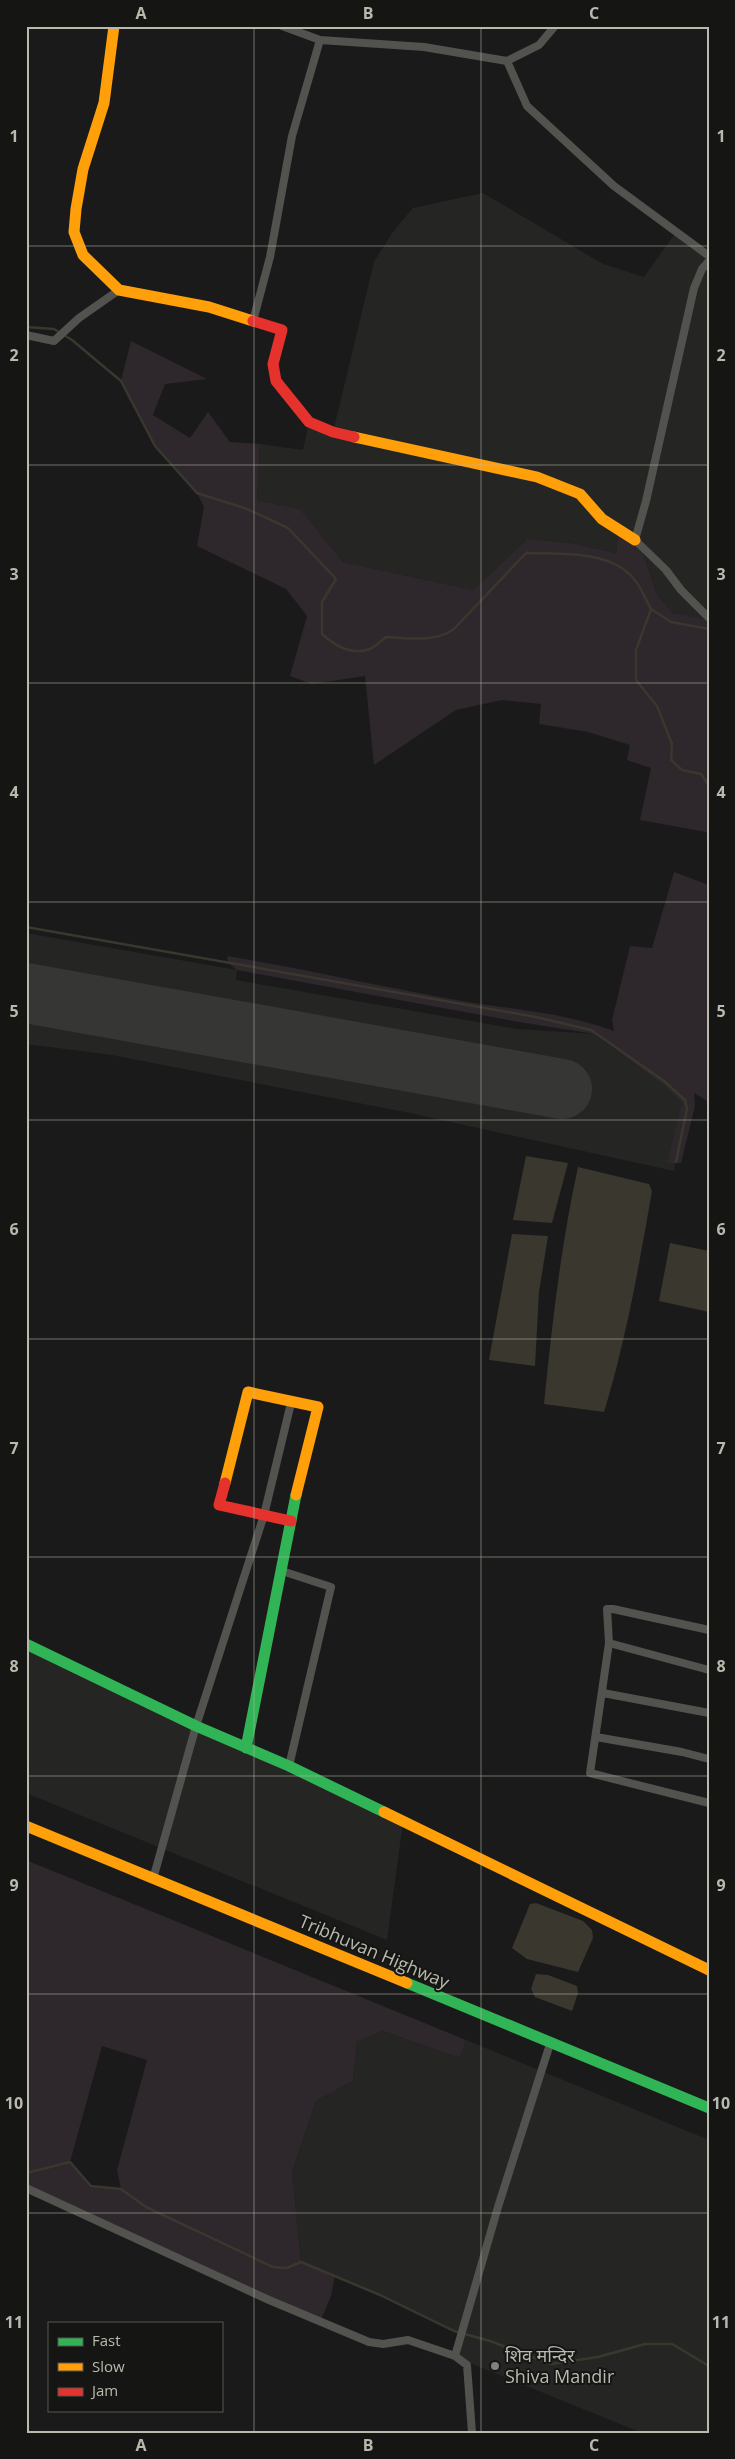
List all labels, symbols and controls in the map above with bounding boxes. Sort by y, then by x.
text: A [135,2,147,24]
text: B [363,2,373,24]
text: C [589,2,599,24]
text: 1 [9,125,19,147]
text: 1 [716,125,726,147]
text: 2 [9,344,19,366]
text: 2 [716,344,726,366]
text: 3 [9,563,19,585]
text: 3 [716,563,726,585]
text: 4 [9,781,19,803]
text: 4 [716,781,726,803]
text: 5 [9,1000,19,1022]
text: 5 [716,1000,726,1022]
text: 6 [9,1218,19,1240]
text: 6 [716,1218,726,1240]
text: 7 [9,1437,19,1459]
text: 7 [716,1437,726,1459]
text: 8 [9,1655,19,1677]
text: 8 [716,1655,726,1677]
text: 9 [9,1874,19,1896]
text: 9 [716,1874,726,1896]
street label: Tribhuvan Highway [296,1909,454,1994]
text: 10 [5,2092,23,2114]
text: 10 [712,2092,730,2114]
text: 11 [5,2311,23,2333]
text: 11 [712,2311,730,2333]
legend [48,2322,222,2412]
text: Fast [92,2330,121,2350]
place label: शिव मन्दिर Shiva Mandir [505,2343,615,2388]
text: Slow [92,2356,125,2376]
marker: शिव मन्दिर Shiva Mandir [489,2360,501,2372]
text: Jam [90,2380,118,2400]
text: A [135,2434,147,2456]
text: B [363,2434,373,2456]
text: C [589,2434,599,2456]

